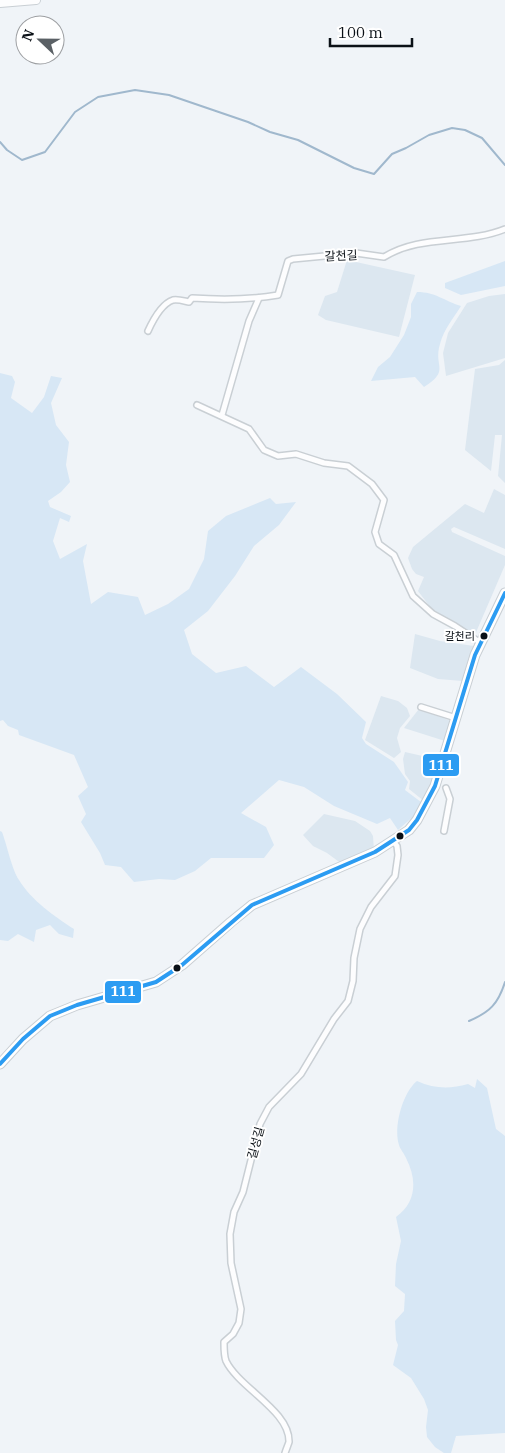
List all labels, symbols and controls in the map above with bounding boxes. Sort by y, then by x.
north arrow [15,15,65,65]
scale bar [330,15,412,47]
text: 100 m [338,23,383,42]
text: N [18,27,38,44]
street label: 갈천길 [324,247,358,264]
place label: 갈천리 [445,629,475,643]
marker: 갈천리 [479,631,489,641]
line badge: 111 [422,753,460,777]
text: 111 [428,756,454,774]
unlabelled marker [395,831,405,841]
unlabelled marker [172,963,182,973]
line badge: 111 [104,980,142,1004]
text: 111 [110,982,136,1000]
street label: 길성길 [244,1125,267,1161]

